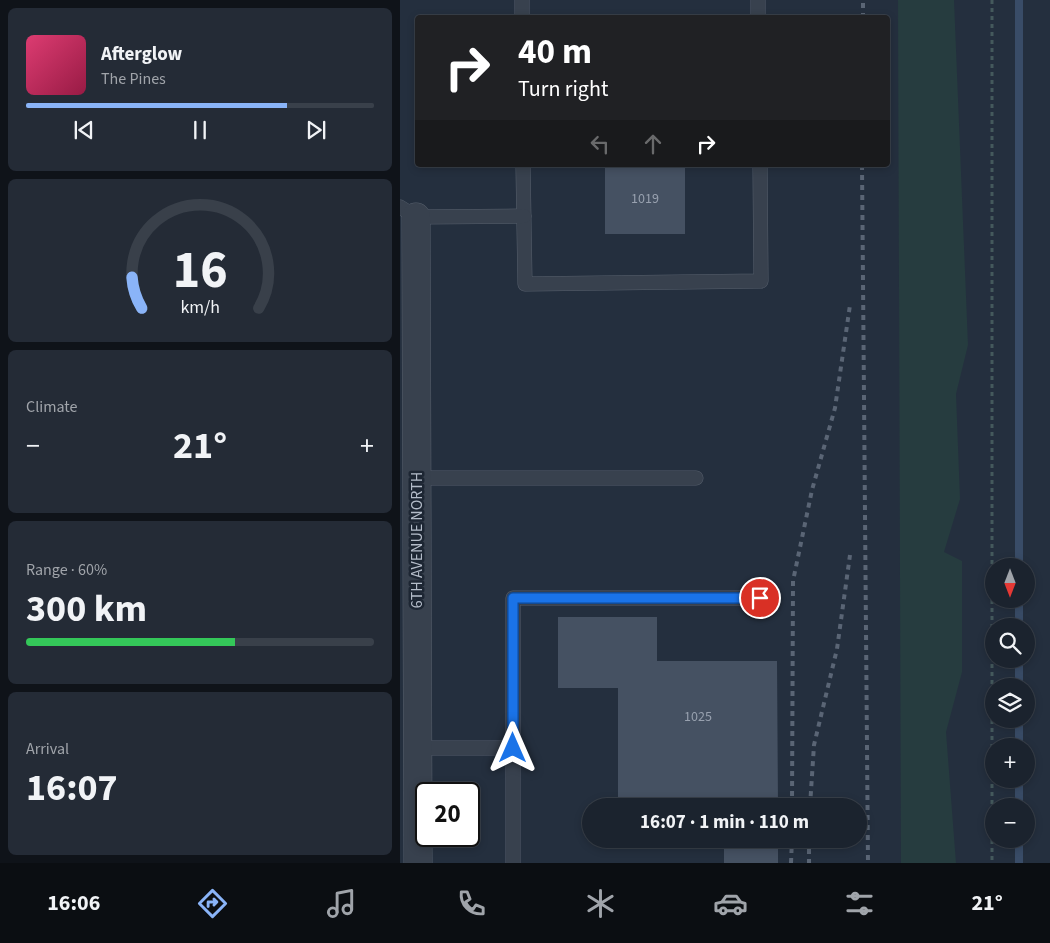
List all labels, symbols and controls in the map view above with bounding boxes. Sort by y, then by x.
text: 40 m [518,27,592,77]
icon: right [435,35,500,100]
text: Afterglow [101,41,182,68]
text: The Pines [101,68,166,90]
text: Turn right [518,73,608,105]
icon: previous [70,116,98,144]
icon: pause [186,116,214,144]
icon: next [302,116,330,144]
icon: left [586,130,614,158]
icon: ahead [639,130,667,158]
icon: right [692,130,720,158]
house number: 1019 [631,189,659,209]
text: 16 [173,234,227,308]
text: km/h [180,295,220,320]
text: Climate [26,396,77,418]
text: 21° [173,419,227,473]
text: − [26,426,40,466]
text: + [360,426,374,466]
street label: 6TH AVENUE NORTH [406,472,428,608]
north arrow [985,558,1035,608]
map controls [985,558,1035,848]
text: Range · 60% [26,559,107,581]
pin [739,577,781,619]
text: 300 km [26,582,147,636]
icon: arrive [746,584,774,612]
button: search [985,618,1035,668]
button: layers [985,678,1035,728]
house number: 1025 [684,707,712,727]
position arrow [486,721,538,773]
text: Arrival [26,738,69,760]
button: + [985,738,1035,788]
text: 16:07 [26,761,118,815]
speed limit sign: 20 [415,782,480,847]
button: − [985,798,1035,848]
text: 16:07 · 1 min · 110 m [640,809,809,836]
icon: directions [195,886,230,921]
icon: music [324,886,359,921]
icon: phone [454,886,489,921]
icon: climate [583,886,618,921]
icon: car [713,886,748,921]
icon: filters [842,886,877,921]
text: 16:06 [47,887,100,919]
text: 21° [971,887,1003,919]

